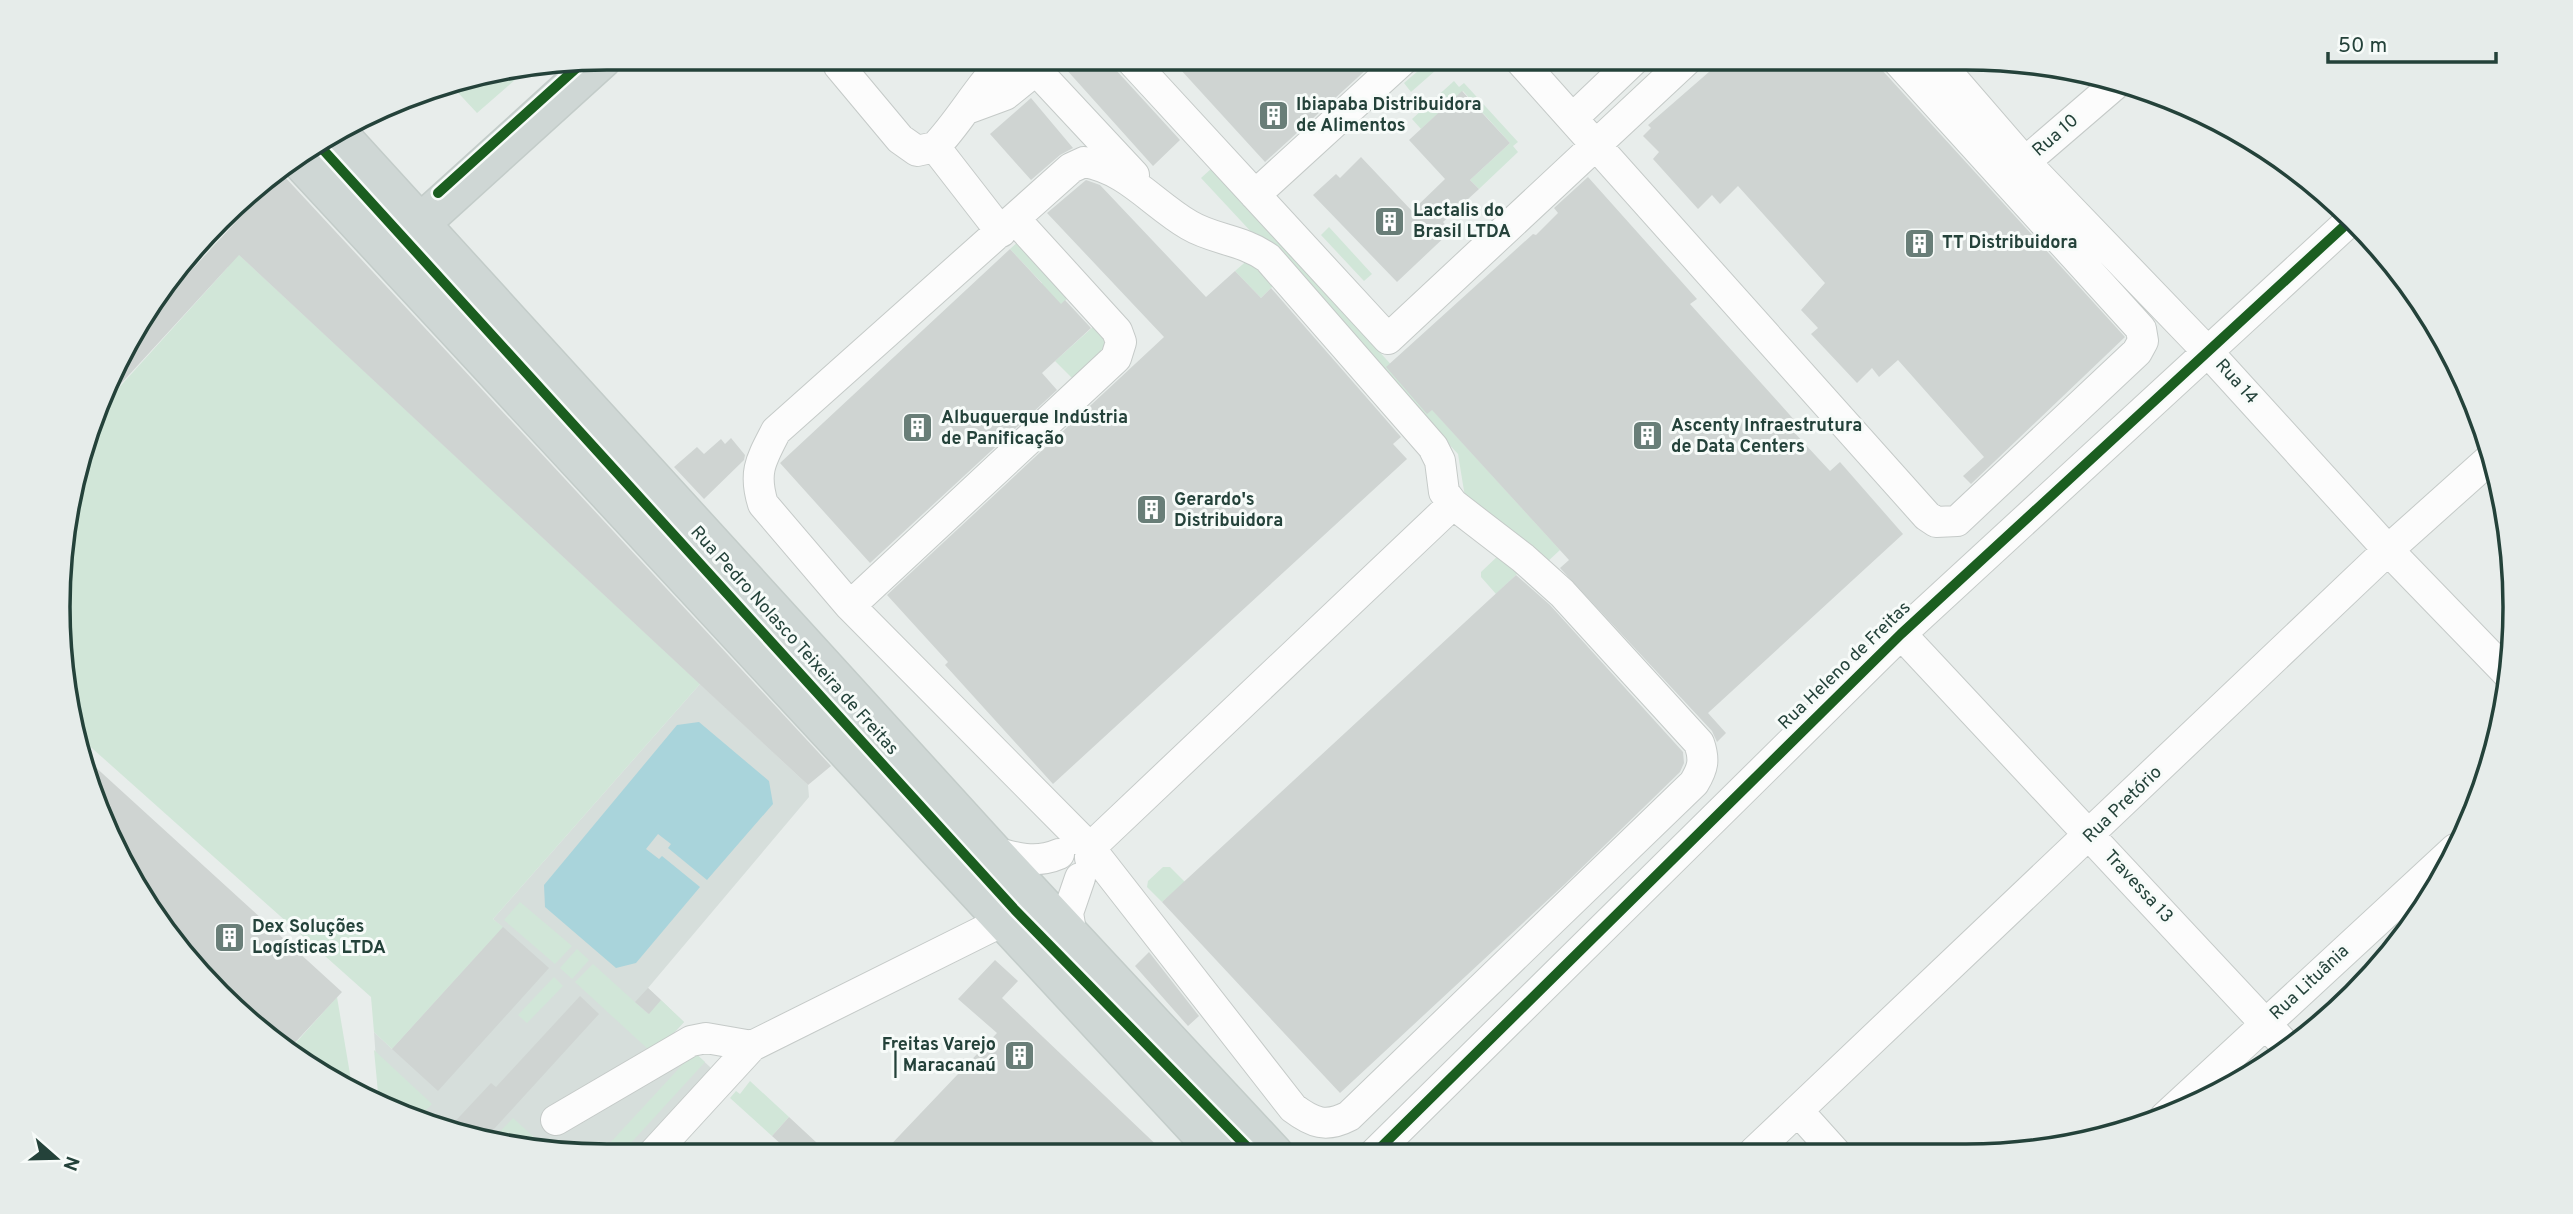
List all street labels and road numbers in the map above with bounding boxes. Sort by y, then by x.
street label: Rua 10 [2028,110,2084,162]
street label: Rua 14 [2210,355,2262,409]
street label: Rua Pedro Nolasco Teixeira de Freitas [685,522,903,760]
street label: Rua Heleno de Freitas [1774,597,1916,735]
street label: Rua Pretório [2079,762,2167,848]
street label: Travessa 13 [2098,846,2178,928]
street label: Rua Lituânia [2265,940,2355,1026]

